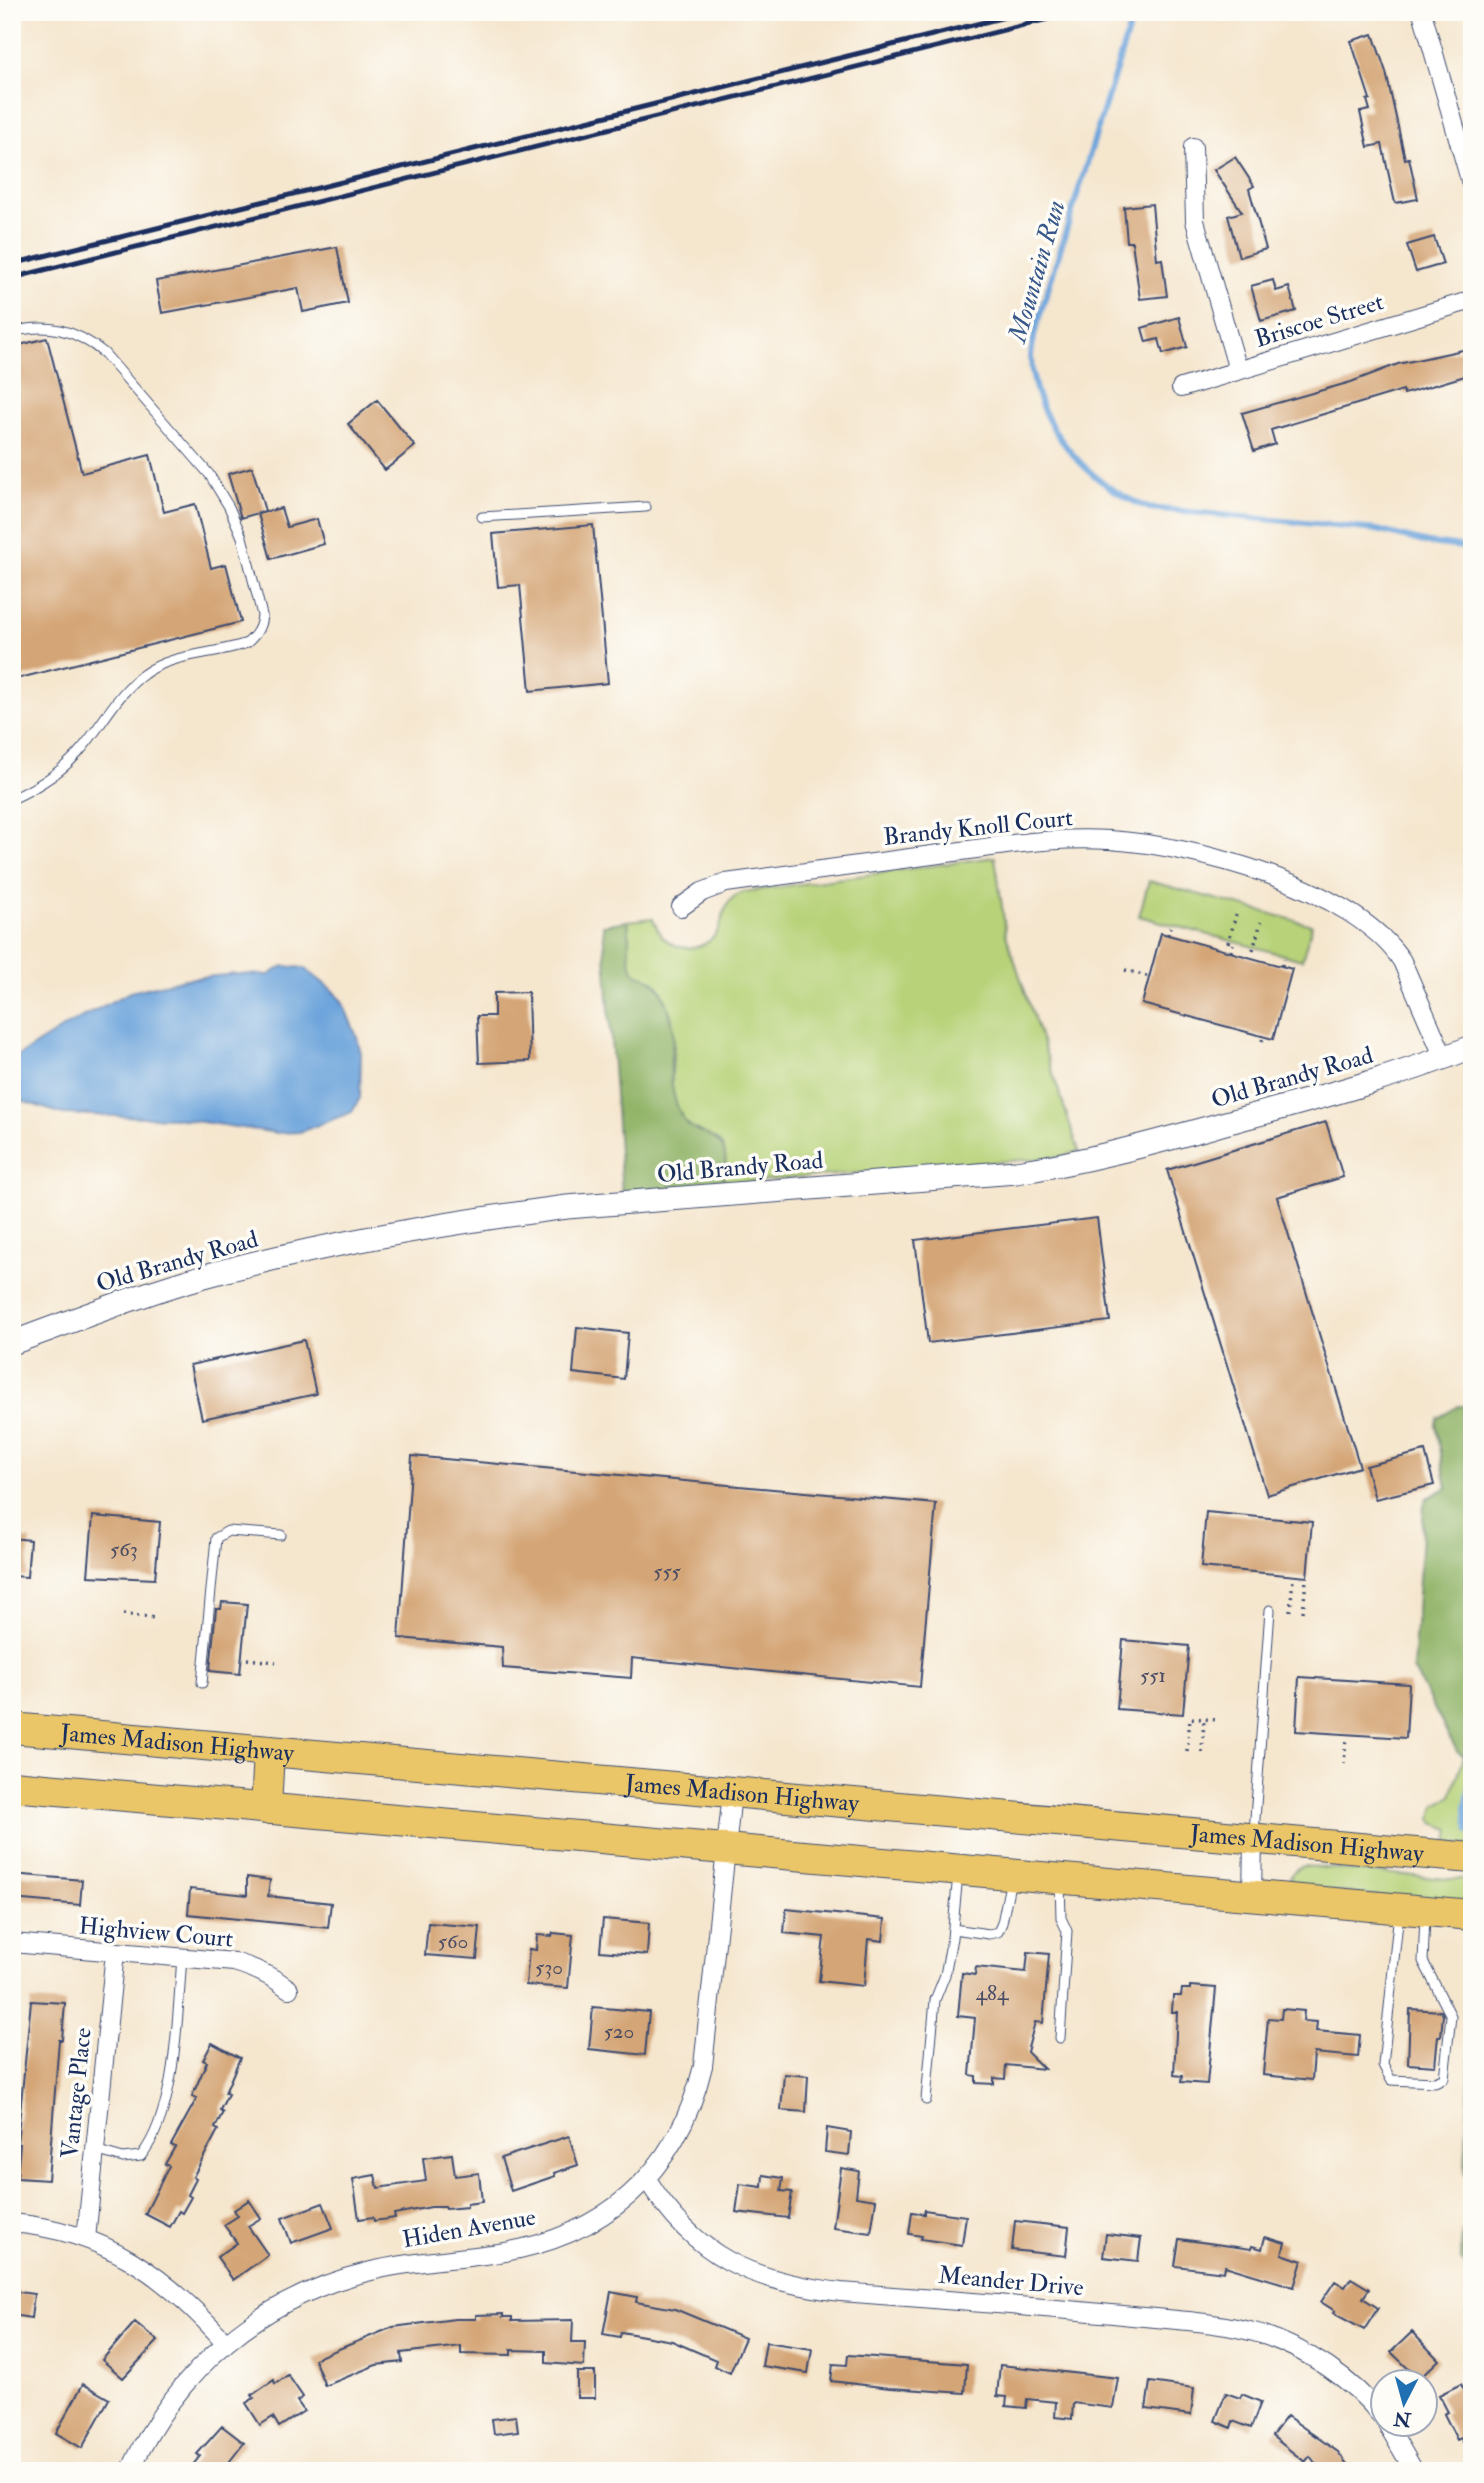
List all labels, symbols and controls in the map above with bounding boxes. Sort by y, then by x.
water label: Mountain Run [1001,197,1072,348]
street label: Briscoe Street [1251,286,1388,355]
street label: Brandy Knoll Court [882,802,1075,853]
street label: Old Brandy Road [1208,1040,1377,1115]
street label: Old Brandy Road [656,1145,825,1190]
street label: Old Brandy Road [93,1224,262,1299]
house number: 563 [110,1536,138,1563]
house number: 555 [653,1558,682,1585]
house number: 551 [1140,1662,1166,1689]
street label: James Madison Highway [58,1717,296,1769]
street label: James Madison Highway [623,1768,861,1819]
street label: James Madison Highway [1188,1818,1425,1870]
street label: Highview Court [77,1910,235,1955]
house number: 560 [438,1928,468,1955]
house number: 530 [535,1954,563,1981]
house number: 484 [976,1980,1010,2007]
house number: 520 [604,2018,634,2045]
street label: Vantage Place [54,2026,99,2160]
street label: Hiden Avenue [400,2202,538,2255]
street label: Meander Drive [937,2260,1085,2303]
north arrow [1368,2368,1438,2438]
text: N [1392,2406,1413,2432]

